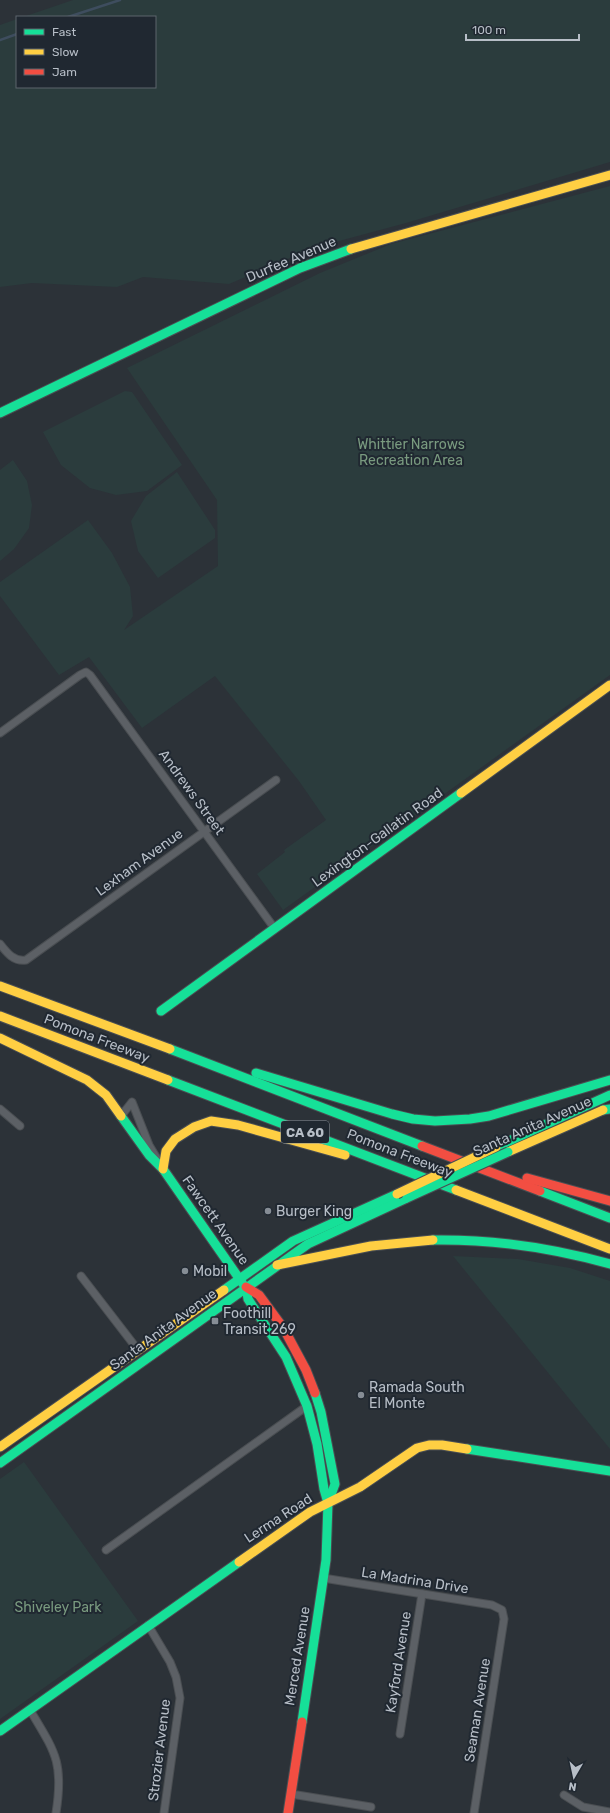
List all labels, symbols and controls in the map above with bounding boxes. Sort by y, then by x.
legend [16,16,156,88]
scale bar [466,16,579,42]
text: 100 m [472,23,506,37]
text: Fast [52,25,76,39]
text: Slow [52,45,79,59]
text: Jam [52,65,77,79]
street label: Durfee Avenue [243,233,339,286]
park label: Whittier Narrows Recreation Area [357,436,465,469]
street label: Andrews Street [155,746,228,839]
street label: Lexington-Gallatin Road [309,784,446,891]
street label: Lexham Avenue [92,825,186,900]
street label: Pomona Freeway [41,1010,152,1067]
street label: Santa Anita Avenue [470,1093,594,1160]
road number: CA 60 [281,1121,329,1143]
street label: Pomona Freeway [344,1125,455,1182]
street label: Fawcett Avenue [178,1172,253,1268]
place label: Burger King [276,1203,352,1220]
marker: Burger King [263,1206,273,1216]
place label: Mobil [193,1263,227,1280]
marker: Mobil [180,1266,190,1276]
street label: Santa Anita Avenue [107,1285,220,1374]
place label: Foothill Transit 269 [223,1305,296,1338]
marker: Foothill Transit 269 [210,1316,220,1326]
place label: Ramada South El Monte [369,1379,465,1412]
marker: Ramada South El Monte [356,1390,366,1400]
street label: Lerma Road [241,1490,315,1547]
street label: La Madrina Drive [360,1564,470,1597]
park label: Shiveley Park [15,1599,102,1616]
street label: Merced Avenue [281,1605,314,1707]
street label: Kayford Avenue [382,1610,415,1714]
street label: Seaman Avenue [461,1657,494,1763]
street label: Strozier Avenue [145,1698,174,1802]
north arrow [554,1757,594,1797]
text: N [568,1779,577,1793]

